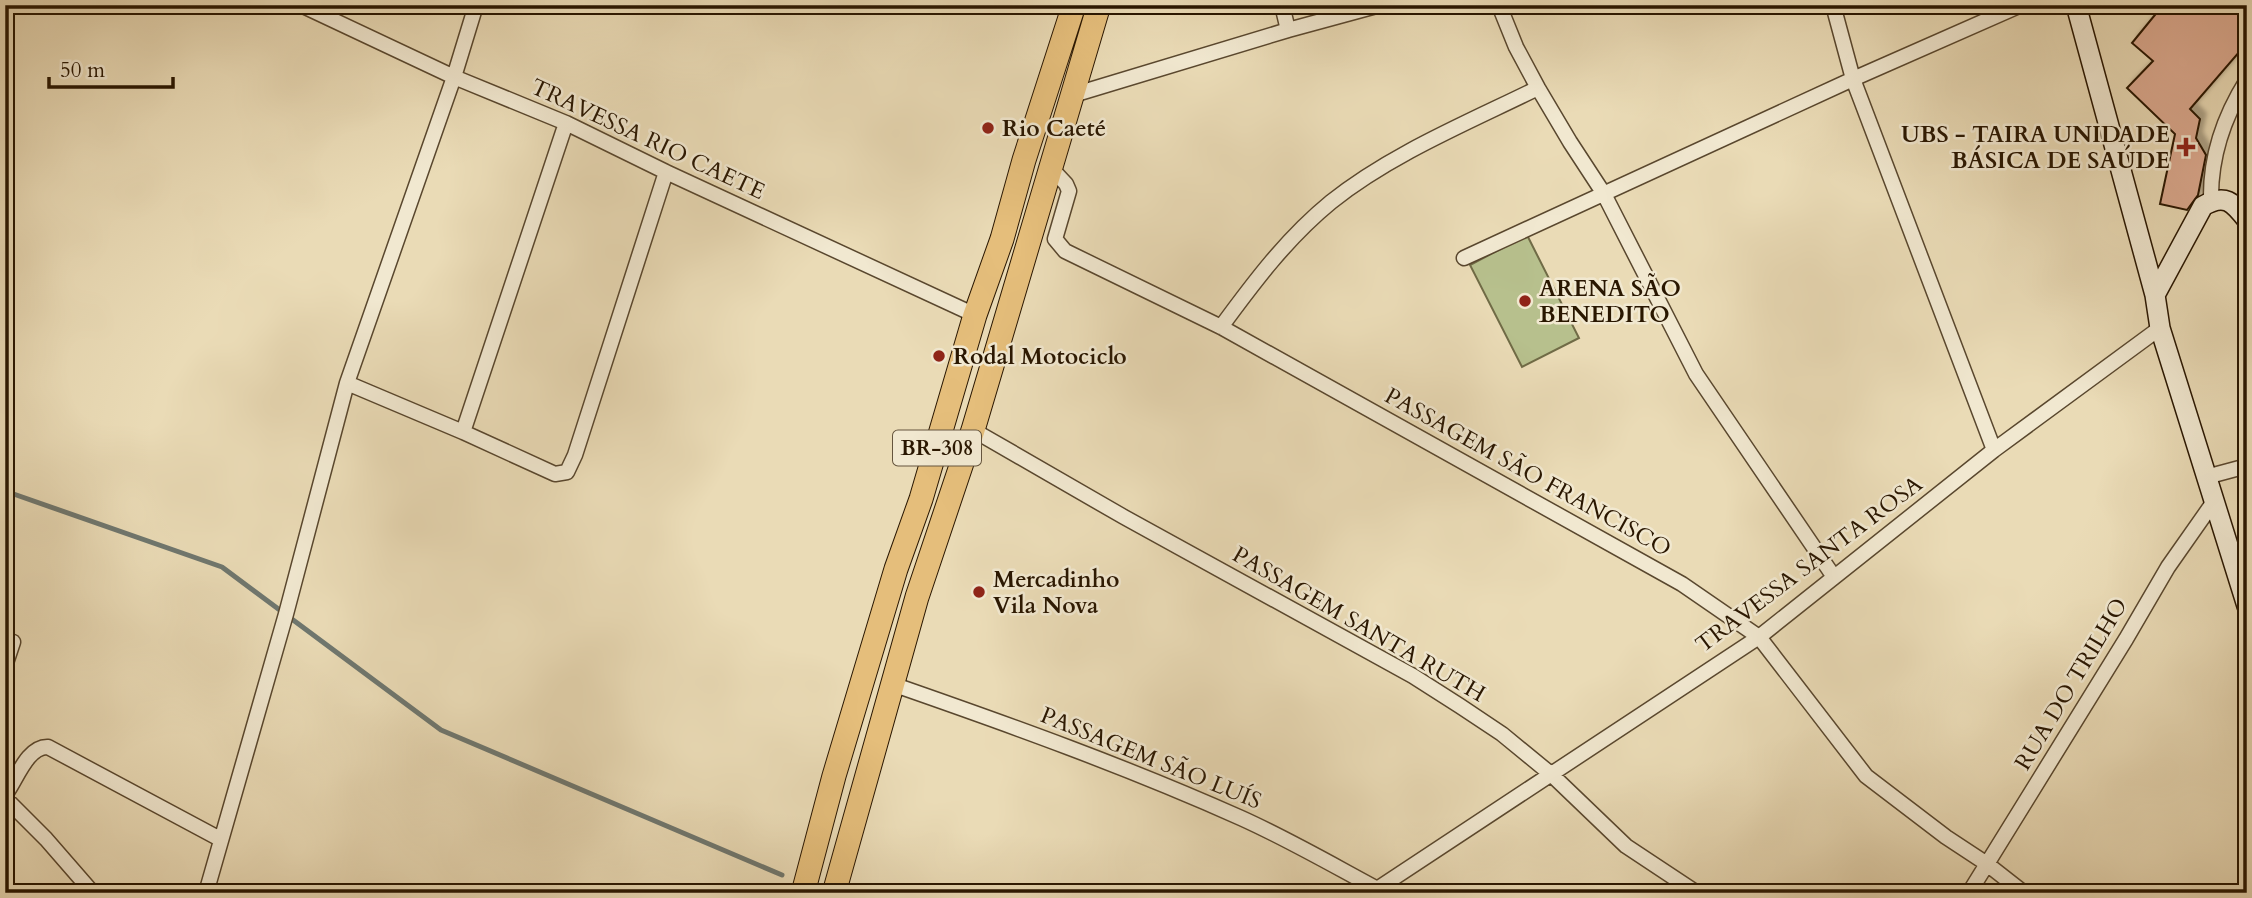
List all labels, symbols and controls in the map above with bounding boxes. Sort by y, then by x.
scale bar [49,46,173,90]
text: 50 m [60,56,105,85]
street label: TRAVESSA RIO CAETE [526,71,770,207]
place label: Rio Caeté [1002,113,1106,144]
place label: UBS - TAIRA UNIDADE BÁSICA DE SAÚDE [1901,119,2170,176]
marker: Rio Caeté [980,120,996,136]
marker: UBS - TAIRA UNIDADE BÁSICA DE SAÚDE [2176,137,2196,157]
place label: ARENA SÃO BENEDITO [1539,273,1681,330]
marker: ARENA SÃO BENEDITO [1517,293,1533,309]
place label: Rodal Motociclo [953,341,1127,372]
marker: Rodal Motociclo [931,348,947,364]
street label: PASSAGEM SÃO FRANCISCO [1379,379,1677,564]
road number: BR-308 [893,430,981,466]
street label: TRAVESSA SANTA ROSA [1689,468,1929,660]
street label: PASSAGEM SANTA RUTH [1227,539,1491,709]
place label: Mercadinho Vila Nova [993,564,1119,621]
marker: Mercadinho Vila Nova [971,584,987,600]
street label: RUA DO TRILHO [2007,592,2135,776]
street label: PASSAGEM SÃO LUÍS [1036,699,1266,817]

